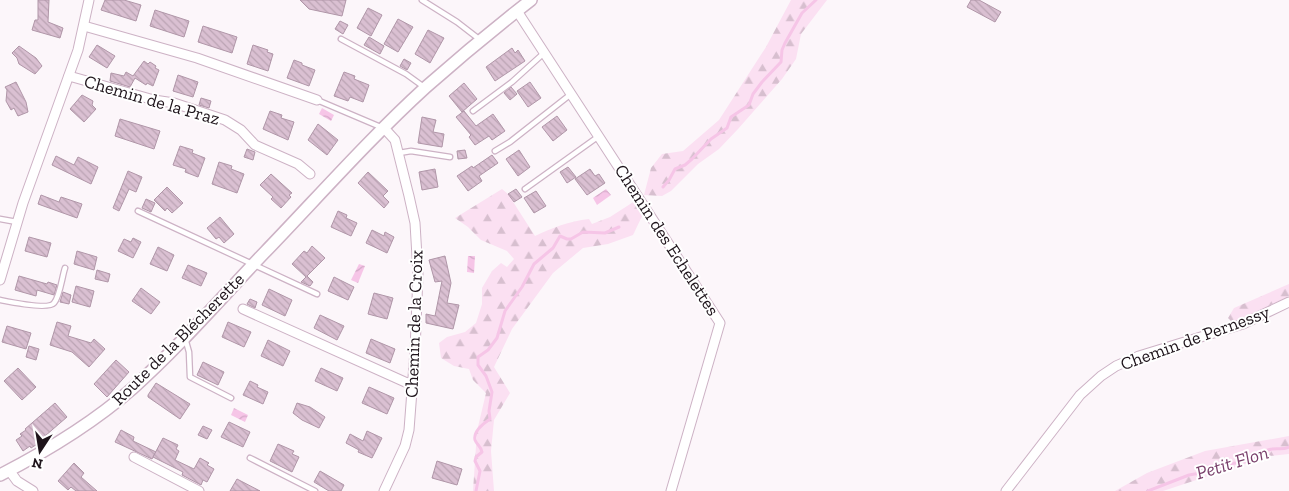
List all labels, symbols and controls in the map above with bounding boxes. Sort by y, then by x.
street label: Chemin de la Praz [82,70,222,130]
street label: Chemin des Echelettes [610,160,724,320]
street label: Chemin de la Croix [400,250,428,398]
street label: Route de la Blécherette [107,268,249,410]
street label: Chemin de Pernessy [1117,300,1273,375]
north arrow [15,426,65,476]
water label: Petit Flon [1193,441,1271,484]
text: N [30,454,44,473]

